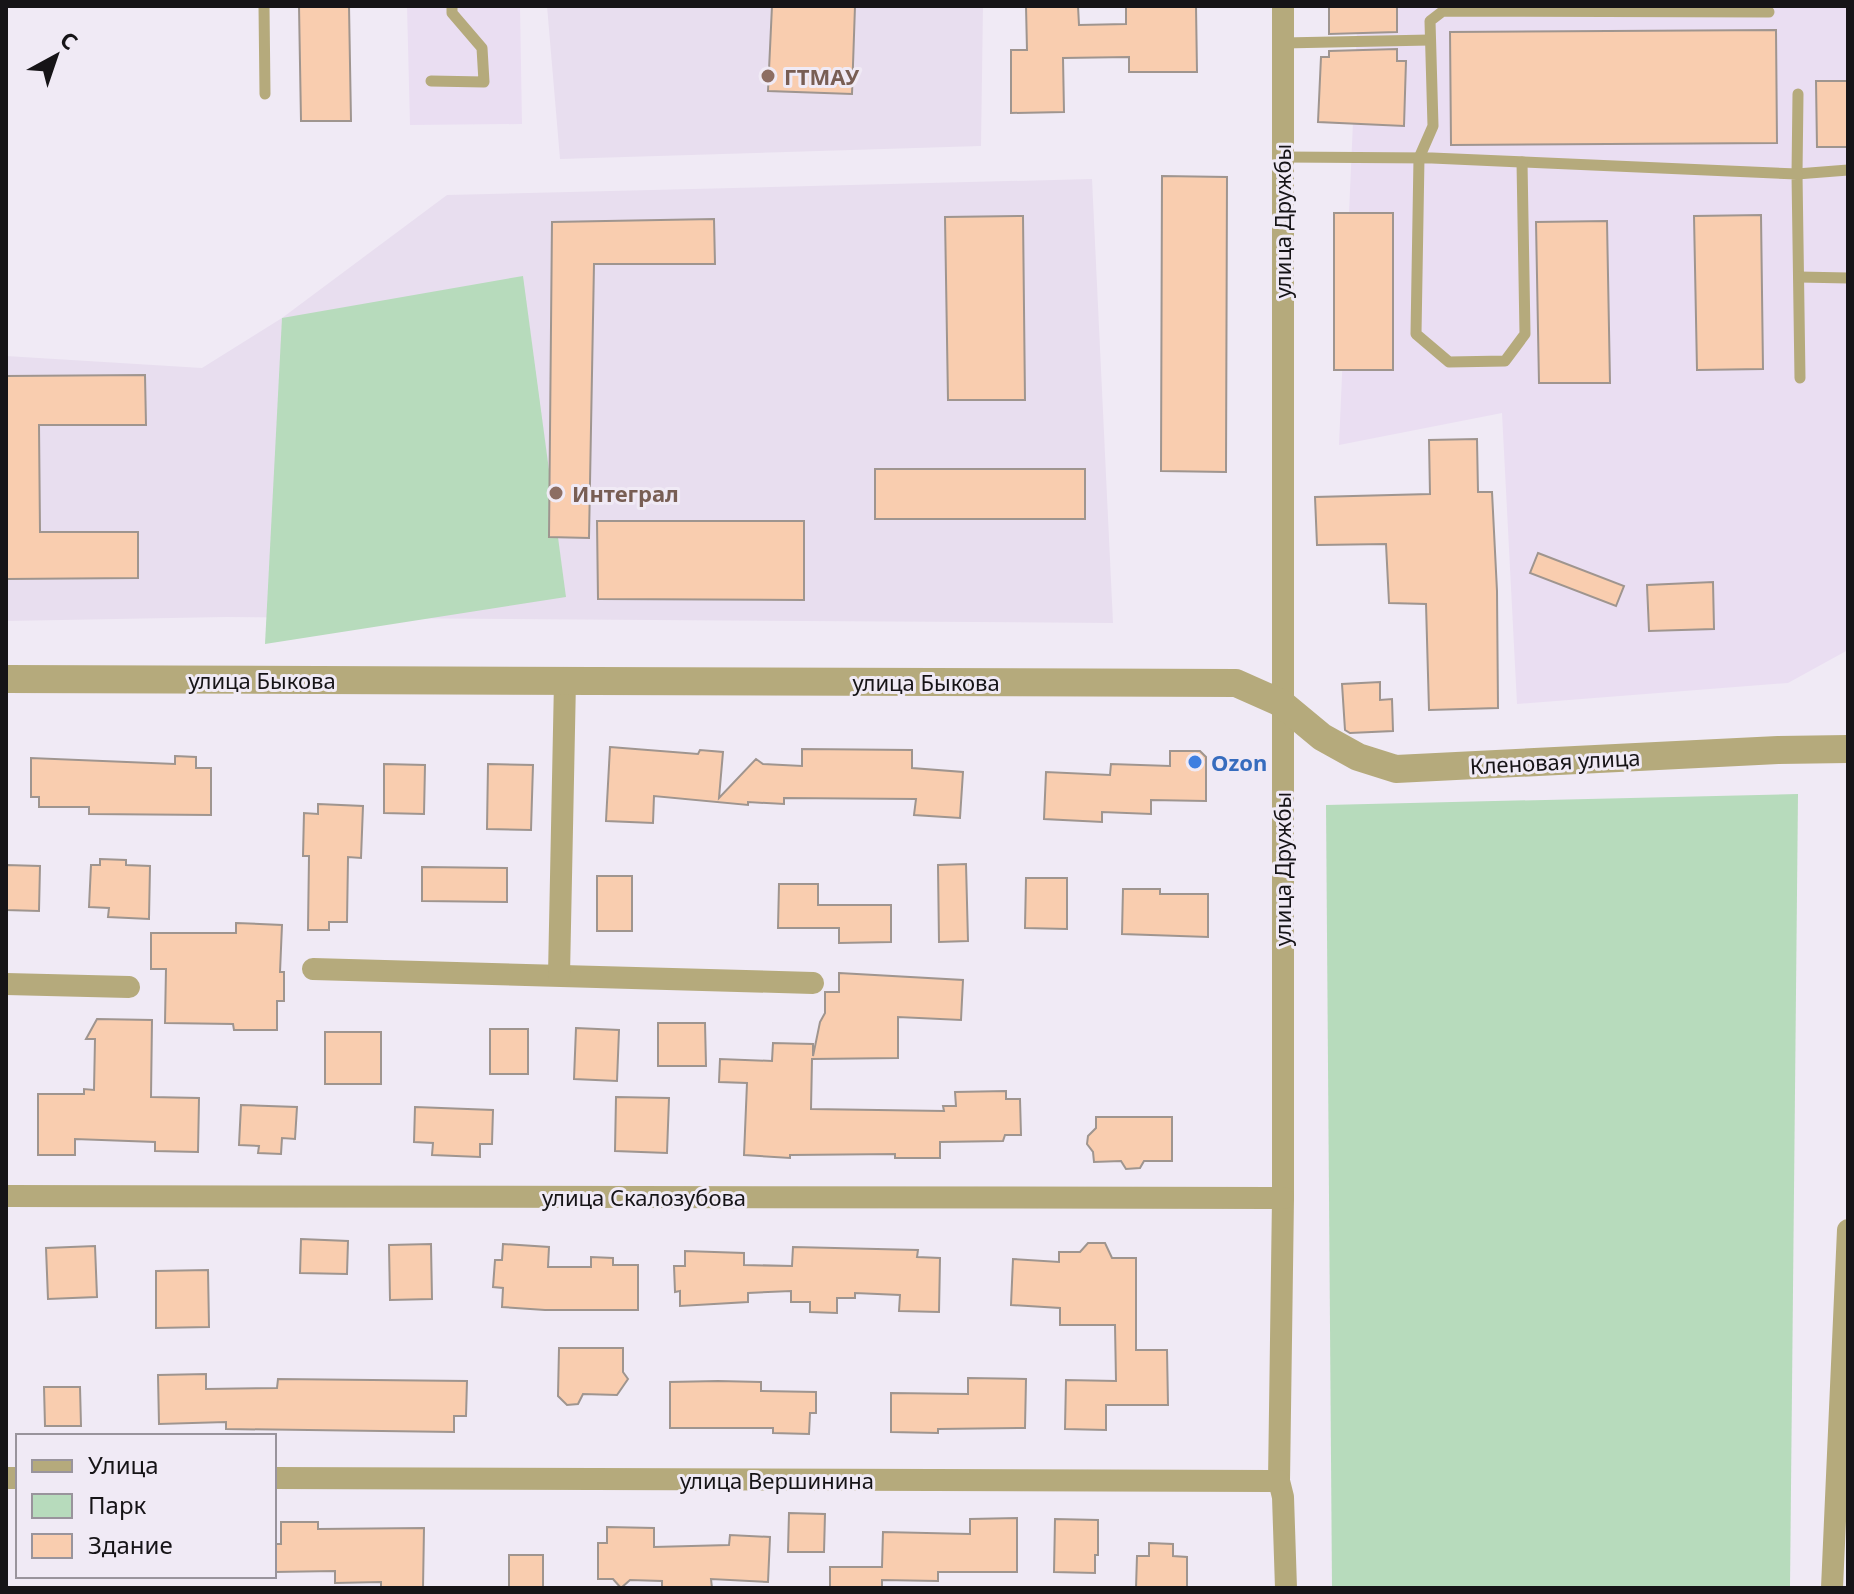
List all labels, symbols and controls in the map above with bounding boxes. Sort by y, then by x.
north arrow [16,16,96,96]
text: С [54,24,85,56]
place label: ГТМАУ [784,61,860,91]
marker: ГТМАУ [759,67,777,85]
street label: улица Дружбы [1267,144,1297,298]
place label: Интеграл [572,478,679,508]
marker: Интеграл [547,484,565,502]
street label: улица Быкова [188,665,336,695]
street label: улица Быкова [852,667,1000,697]
street label: Кленовая улица [1469,742,1641,780]
place label: Ozon [1211,747,1267,777]
marker: Ozon [1186,753,1204,771]
street label: улица Дружбы [1267,792,1297,946]
street label: улица Скалозубова [542,1182,746,1212]
legend [16,1434,276,1578]
text: Улица [88,1448,159,1481]
street label: улица Вершинина [680,1465,874,1495]
text: Парк [88,1488,147,1521]
text: Здание [88,1528,173,1561]

